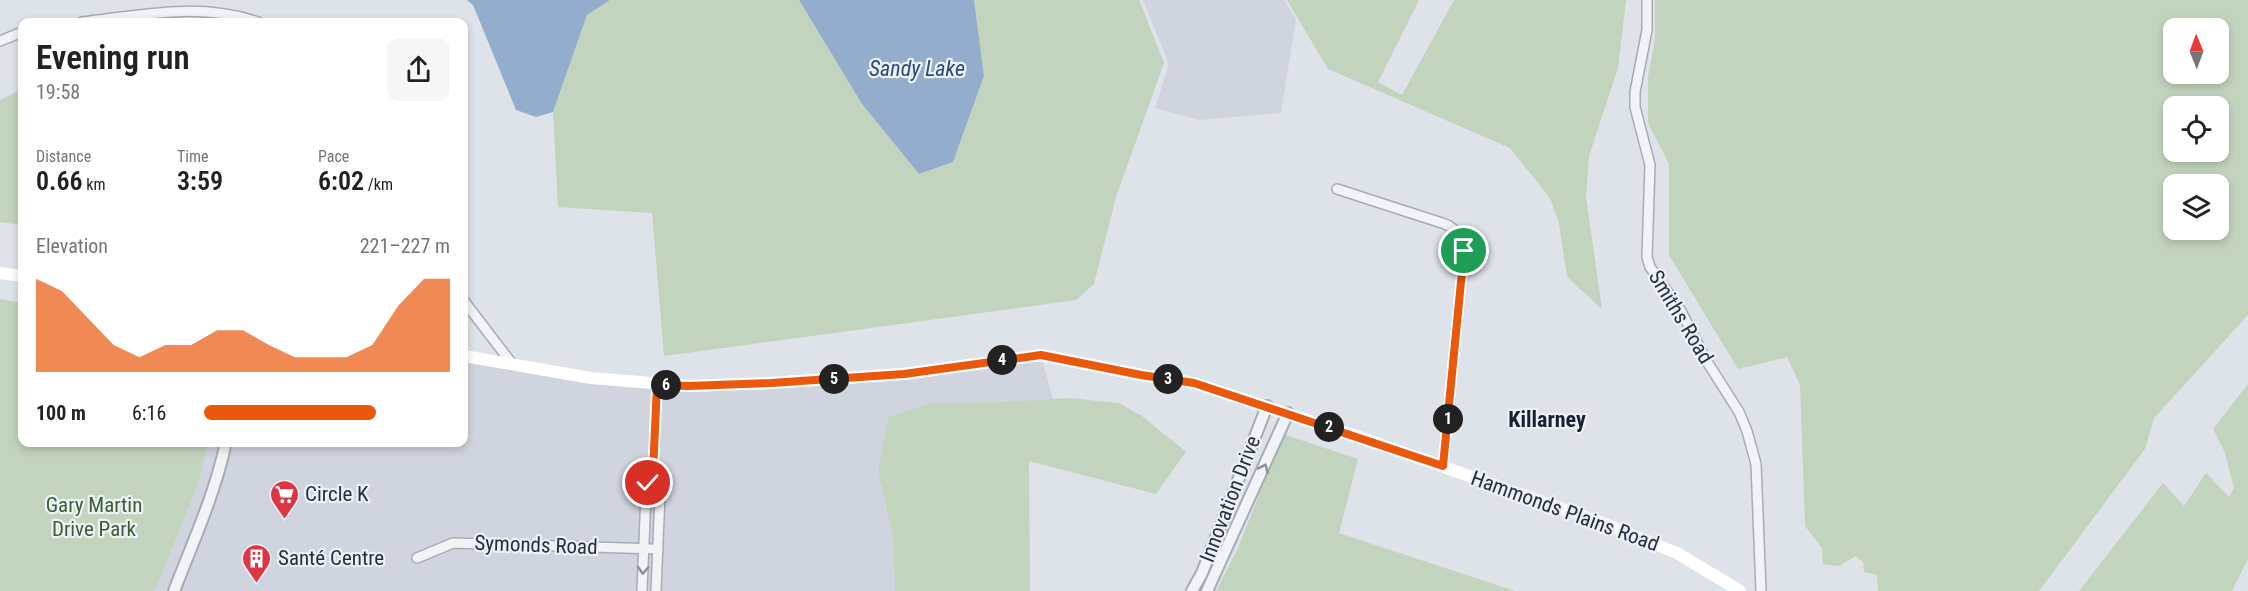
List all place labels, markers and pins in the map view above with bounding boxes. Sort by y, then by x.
pin [1438,225,1489,276]
pin: 4 [987,345,1017,375]
pin: 5 [819,364,849,394]
pin: 3 [1153,364,1183,394]
pin: 6 [651,370,681,400]
pin: 1 [1433,404,1463,434]
pin: 2 [1314,412,1344,442]
pin [622,457,673,508]
supermarket icon: Circle K [268,478,300,520]
place label: Circle K [305,482,369,506]
building icon: Santé Centre [241,542,273,584]
place label: Santé Centre [278,546,384,570]

